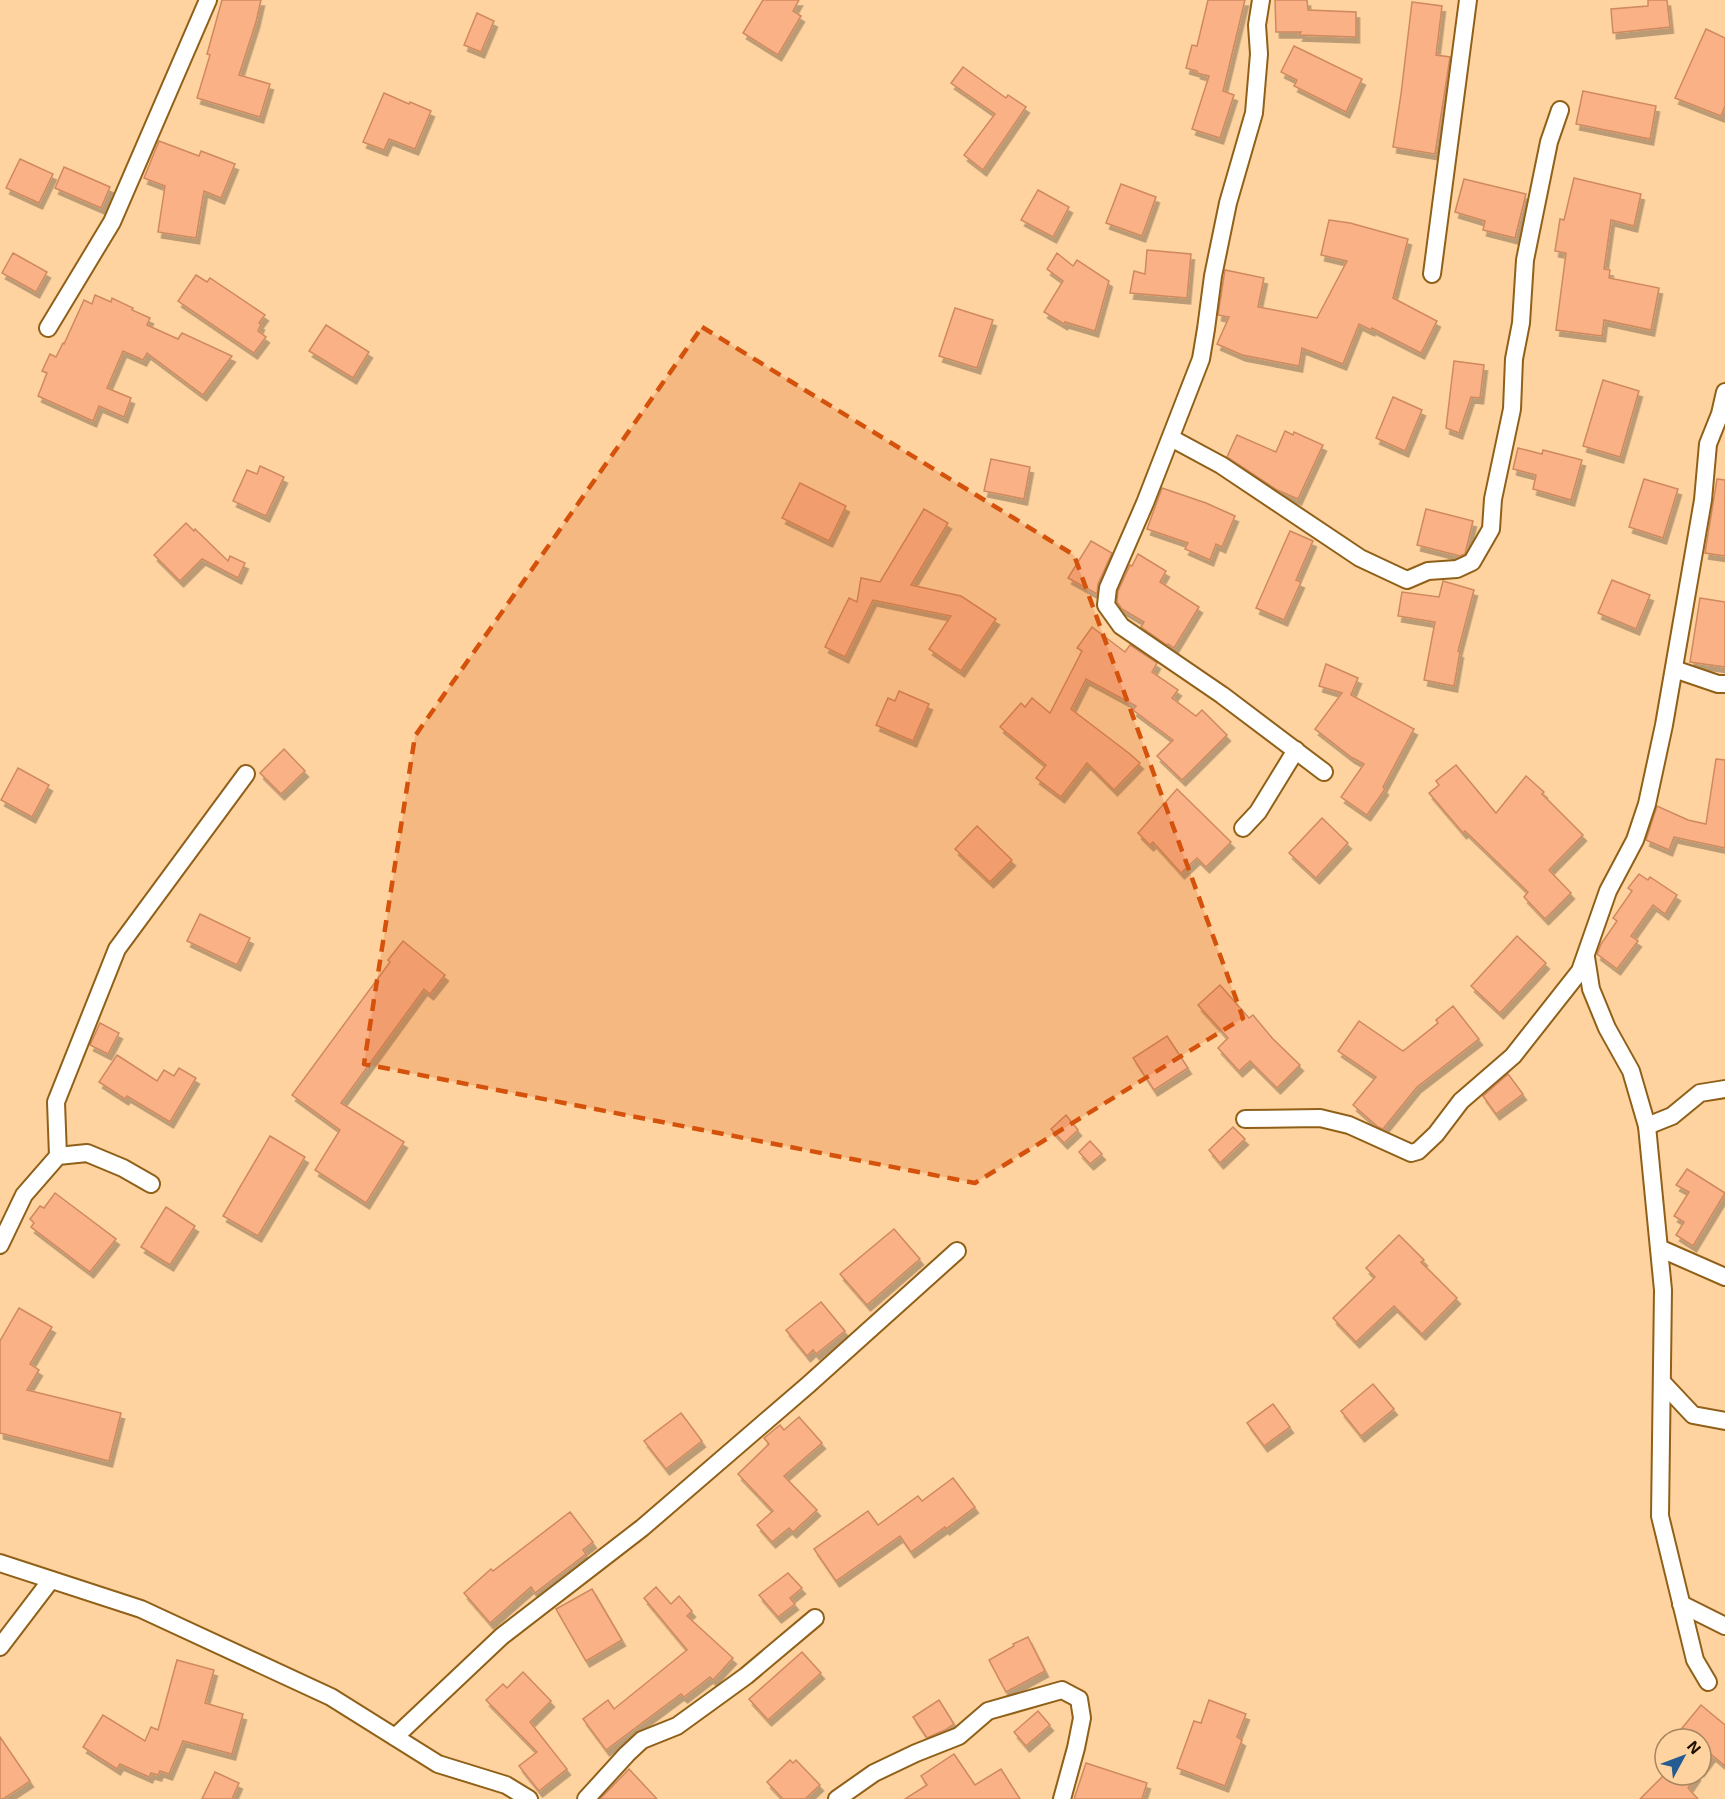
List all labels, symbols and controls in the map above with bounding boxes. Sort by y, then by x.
north arrow [1653,1727,1713,1787]
text: N [1684,1736,1706,1757]

